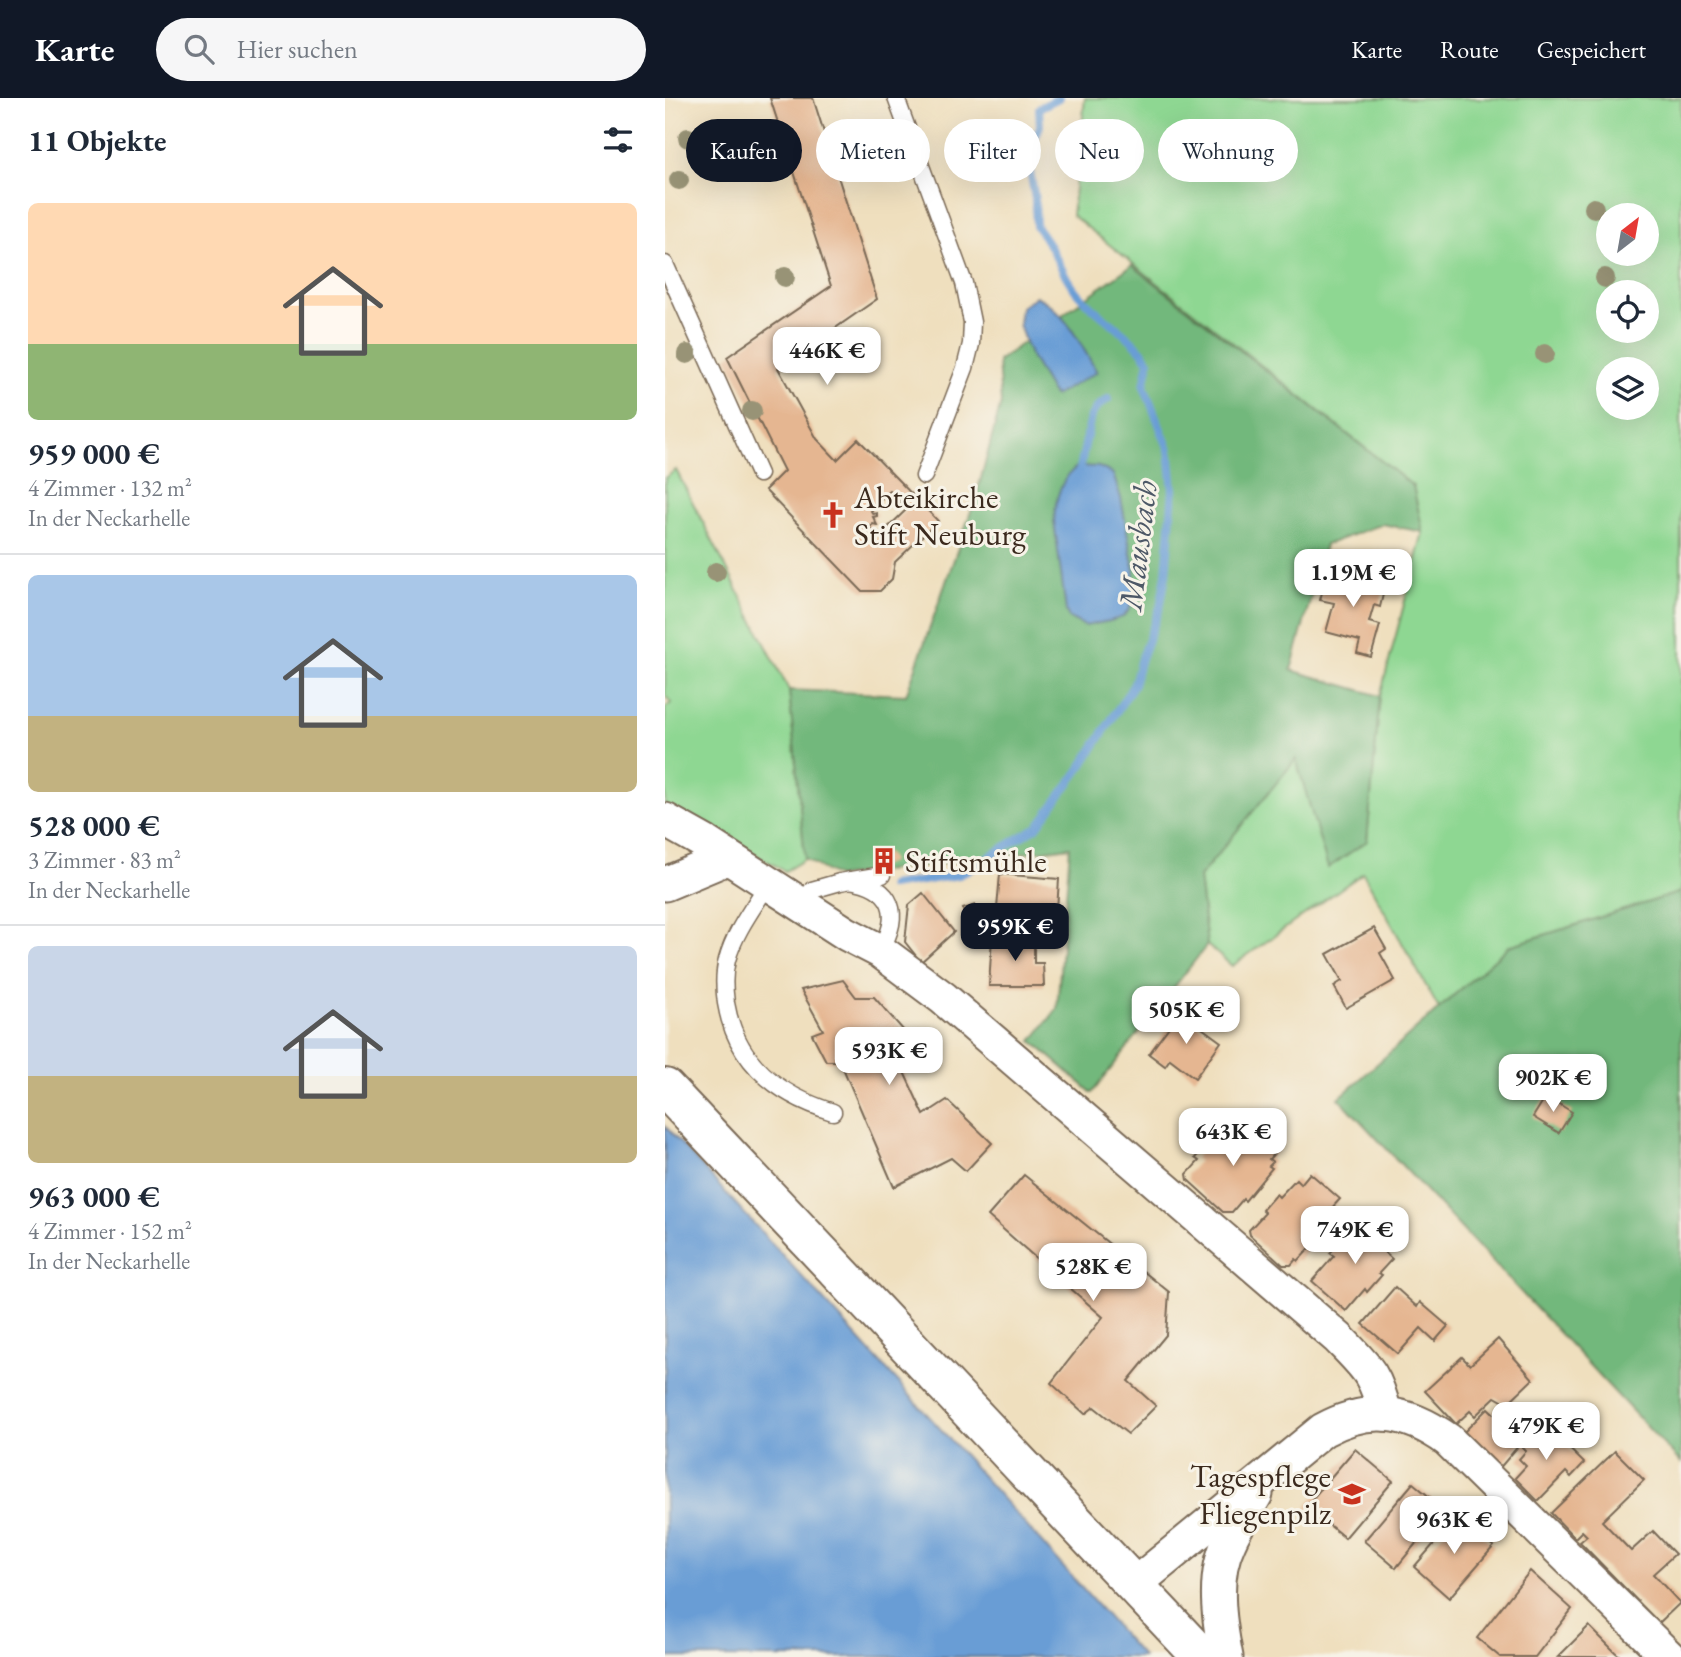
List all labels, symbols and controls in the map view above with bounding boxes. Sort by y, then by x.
search box [156,18,646,81]
text: Karte [35,28,114,71]
icon: search [180,30,218,68]
text: Hier suchen [236,32,358,66]
text: Karte [1351,34,1402,65]
text: Route [1440,34,1499,65]
text: Gespeichert [1537,34,1646,65]
chip: Kaufen [686,119,802,182]
chip: Mieten [816,119,930,182]
chip: Filter [944,119,1041,182]
chip: Neu [1055,119,1144,182]
chip: Wohnung [1158,119,1298,182]
text: 11 Objekte [28,121,167,160]
icon: filters [599,121,637,159]
north arrow [1596,203,1659,266]
map controls [1596,203,1659,420]
icon: home [270,248,396,374]
button: locate [1596,280,1659,343]
pin: 446K € [770,328,884,387]
text: 446K € [789,335,865,365]
button: layers [1596,357,1659,420]
text: 959 000 € [28,434,160,473]
text: 4 Zimmer · 132 m² [28,473,192,503]
place label: Abteikirche Stift Neuburg [853,476,1027,555]
water label: Mausbach [1108,478,1167,614]
church icon: Abteikirche Stift Neuburg [818,500,848,530]
text: In der Neckarhelle [28,503,190,533]
pin: 1.19M € [1288,550,1418,609]
text: 1.19M € [1310,557,1396,587]
icon: home [270,620,396,746]
text: 528 000 € [28,806,160,845]
place label: Stiftsmühle [905,840,1047,882]
text: 3 Zimmer · 83 m² [28,845,181,875]
building icon: Stiftsmühle [869,846,899,876]
text: In der Neckarhelle [28,875,190,905]
pin: 959K € [958,904,1072,963]
text: 959K € [977,911,1053,941]
pin: 505K € [1129,986,1243,1046]
icon: home [270,991,396,1117]
text: 505K € [1148,994,1224,1024]
pin: 593K € [832,1028,946,1087]
text: 593K € [851,1035,927,1065]
pin: 902K € [1496,1054,1610,1114]
text: 902K € [1515,1062,1591,1092]
pin: 643K € [1176,1108,1290,1168]
text: 643K € [1195,1116,1271,1146]
text: 963 000 € [28,1177,160,1216]
pin: 749K € [1298,1206,1412,1266]
text: 749K € [1317,1214,1393,1244]
text: 4 Zimmer · 152 m² [28,1216,192,1246]
pin: 528K € [1036,1244,1150,1303]
text: In der Neckarhelle [28,1246,190,1276]
text: 528K € [1055,1251,1131,1281]
pin: 479K € [1489,1402,1603,1462]
text: 479K € [1508,1410,1584,1440]
place label: Tagespflege Fliegenpilz [1190,1455,1331,1534]
school or university icon: Tagespflege Fliegenpilz [1337,1479,1367,1509]
pin: 963K € [1397,1496,1511,1556]
text: 963K € [1416,1504,1492,1534]

